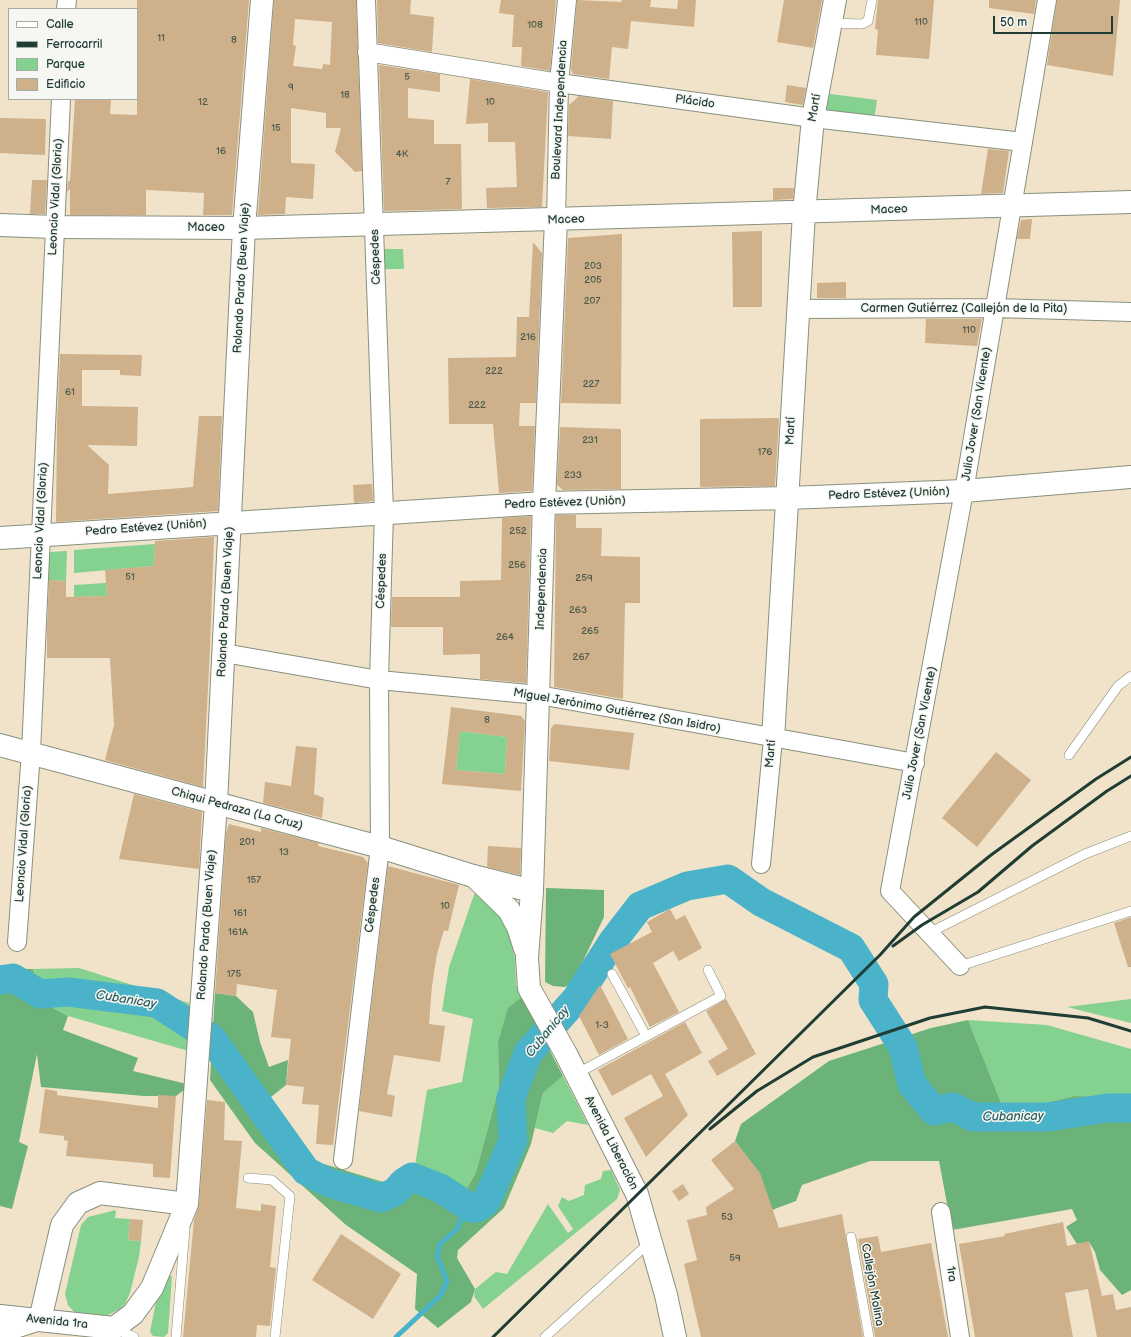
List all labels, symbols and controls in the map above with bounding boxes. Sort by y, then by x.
legend [8,8,138,100]
scale bar [995,8,1115,34]
text: 50 m [1000,15,1027,30]
house number: 110 [914,16,928,28]
text: Calle [46,17,74,32]
house number: 108 [527,19,543,31]
house number: 11 [157,32,165,44]
house number: 8 [231,34,237,46]
text: Ferrocarril [46,37,102,52]
street label: Boulevard Independencia [549,40,571,180]
text: Parque [46,57,85,72]
house number: 5 [404,71,410,83]
text: Edificio [46,77,85,92]
house number: 9 [288,81,294,93]
house number: 18 [340,89,350,101]
street label: Plácido [674,92,716,112]
street label: Martí [805,93,825,123]
house number: 12 [198,96,208,108]
house number: 10 [485,96,495,108]
house number: 15 [271,122,281,134]
street label: Leoncio Vidal (Gloria) [46,138,66,256]
house number: 16 [216,145,226,157]
house number: 4K [396,148,408,160]
house number: 7 [446,176,450,188]
street label: Rolando Pardo (Buen Viaje) [231,202,253,354]
street label: Maceo [870,202,908,218]
street label: Maceo [547,212,585,228]
street label: Maceo [187,221,225,235]
street label: Céspedes [368,229,384,285]
house number: 203 [584,260,602,272]
house number: 205 [584,274,602,286]
house number: 207 [584,295,600,307]
street label: Carmen Gutiérrez (Callejón de la Pita) [860,302,1068,316]
house number: 110 [962,324,976,336]
house number: 216 [520,331,536,343]
street label: Julio Jover (San Vicente) [959,346,995,482]
house number: 222 [485,365,503,377]
house number: 227 [583,378,599,390]
house number: 61 [65,386,75,398]
house number: 222 [468,399,486,411]
street label: Martí [783,417,799,445]
house number: 231 [582,434,598,446]
house number: 176 [758,446,772,458]
street label: Leoncio Vidal (Gloria) [31,462,51,580]
house number: 233 [564,469,582,481]
street label: Pedro Estévez (Unión) [828,485,950,503]
street label: Pedro Estévez (Unión) [504,494,626,512]
street label: Pedro Estévez (Unión) [85,517,207,539]
house number: 252 [509,525,527,537]
street label: Rolando Pardo (Buen Viaje) [215,526,237,678]
street label: Independencia [533,548,551,630]
street label: Céspedes [374,553,390,609]
house number: 256 [508,559,526,571]
house number: 51 [125,571,135,583]
house number: 259 [575,572,593,584]
house number: 263 [569,604,587,616]
house number: 265 [581,625,599,637]
house number: 264 [496,631,514,643]
house number: 267 [573,651,589,663]
street label: Julio Jover (San Vicente) [900,665,940,801]
street label: Miguel Jerónimo Gutiérrez (San Isidro) [512,686,722,736]
house number: 8 [484,714,490,726]
street label: Martí [763,739,779,769]
street label: Chiqui Pedraza (La Cruz) [169,784,305,834]
street label: Leoncio Vidal (Gloria) [13,785,35,903]
house number: 201 [239,836,255,848]
house number: 13 [279,846,289,858]
street label: Rolando Pardo (Buen Viaje) [195,849,219,1001]
house number: 157 [247,874,261,886]
street label: Céspedes [362,876,384,934]
house number: 10 [440,900,450,912]
house number: 161 [233,907,247,919]
house number: 161A [228,926,248,938]
house number: 175 [227,968,241,980]
water label: Cubanicay [95,988,157,1012]
water label: Cubanicay [523,1003,573,1061]
house number: 1-3 [595,1019,609,1031]
street label: Avenida Liberación [581,1094,641,1192]
water label: Cubanicay [982,1109,1044,1125]
house number: 53 [721,1211,733,1223]
street label: Callejón Molina [858,1243,886,1327]
house number: 59 [729,1252,741,1264]
street label: 1ra [943,1265,959,1283]
street label: Avenida 1ra [26,1312,88,1332]

